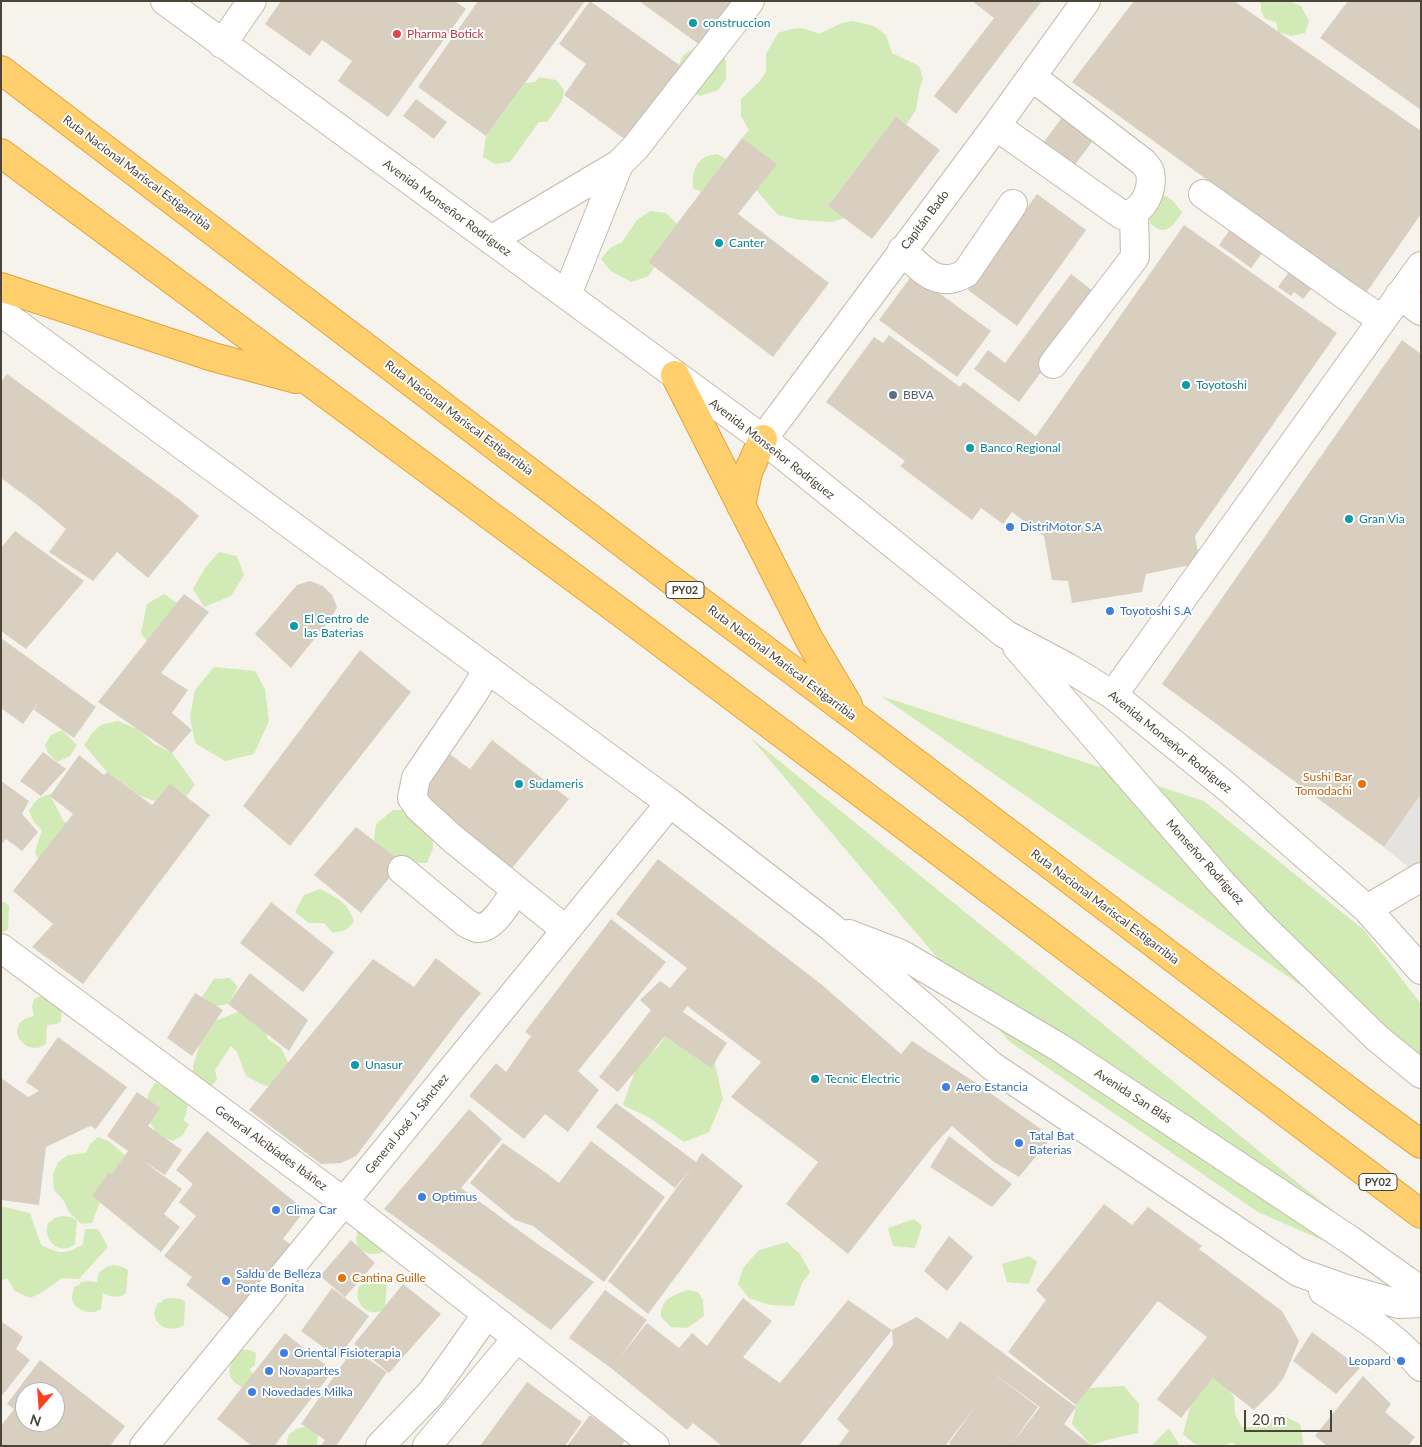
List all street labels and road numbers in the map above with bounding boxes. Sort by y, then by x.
street label: Ruta Nacional Mariscal Estigarribia [60,112,214,234]
street label: Avenida Monseñor Rodríguez [380,157,514,259]
street label: Capitán Bado [898,187,952,253]
street label: Ruta Nacional Mariscal Estigarribia [382,357,536,479]
street label: Avenida Monseñor Rodríguez [707,396,837,502]
road number: PY02 [666,582,704,598]
street label: Ruta Nacional Mariscal Estigarribia [705,602,859,724]
street label: Avenida Monseñor Rodríguez [1105,688,1235,796]
street label: Monseñor Rodríguez [1163,816,1247,908]
street label: Ruta Nacional Mariscal Estigarribia [1028,846,1182,968]
street label: Avenida San Blás [1092,1066,1174,1126]
street label: General José J. Sánchez [362,1071,452,1177]
street label: General Alcibíades Ibáñez [212,1102,330,1194]
road number: PY02 [1359,1174,1397,1190]

